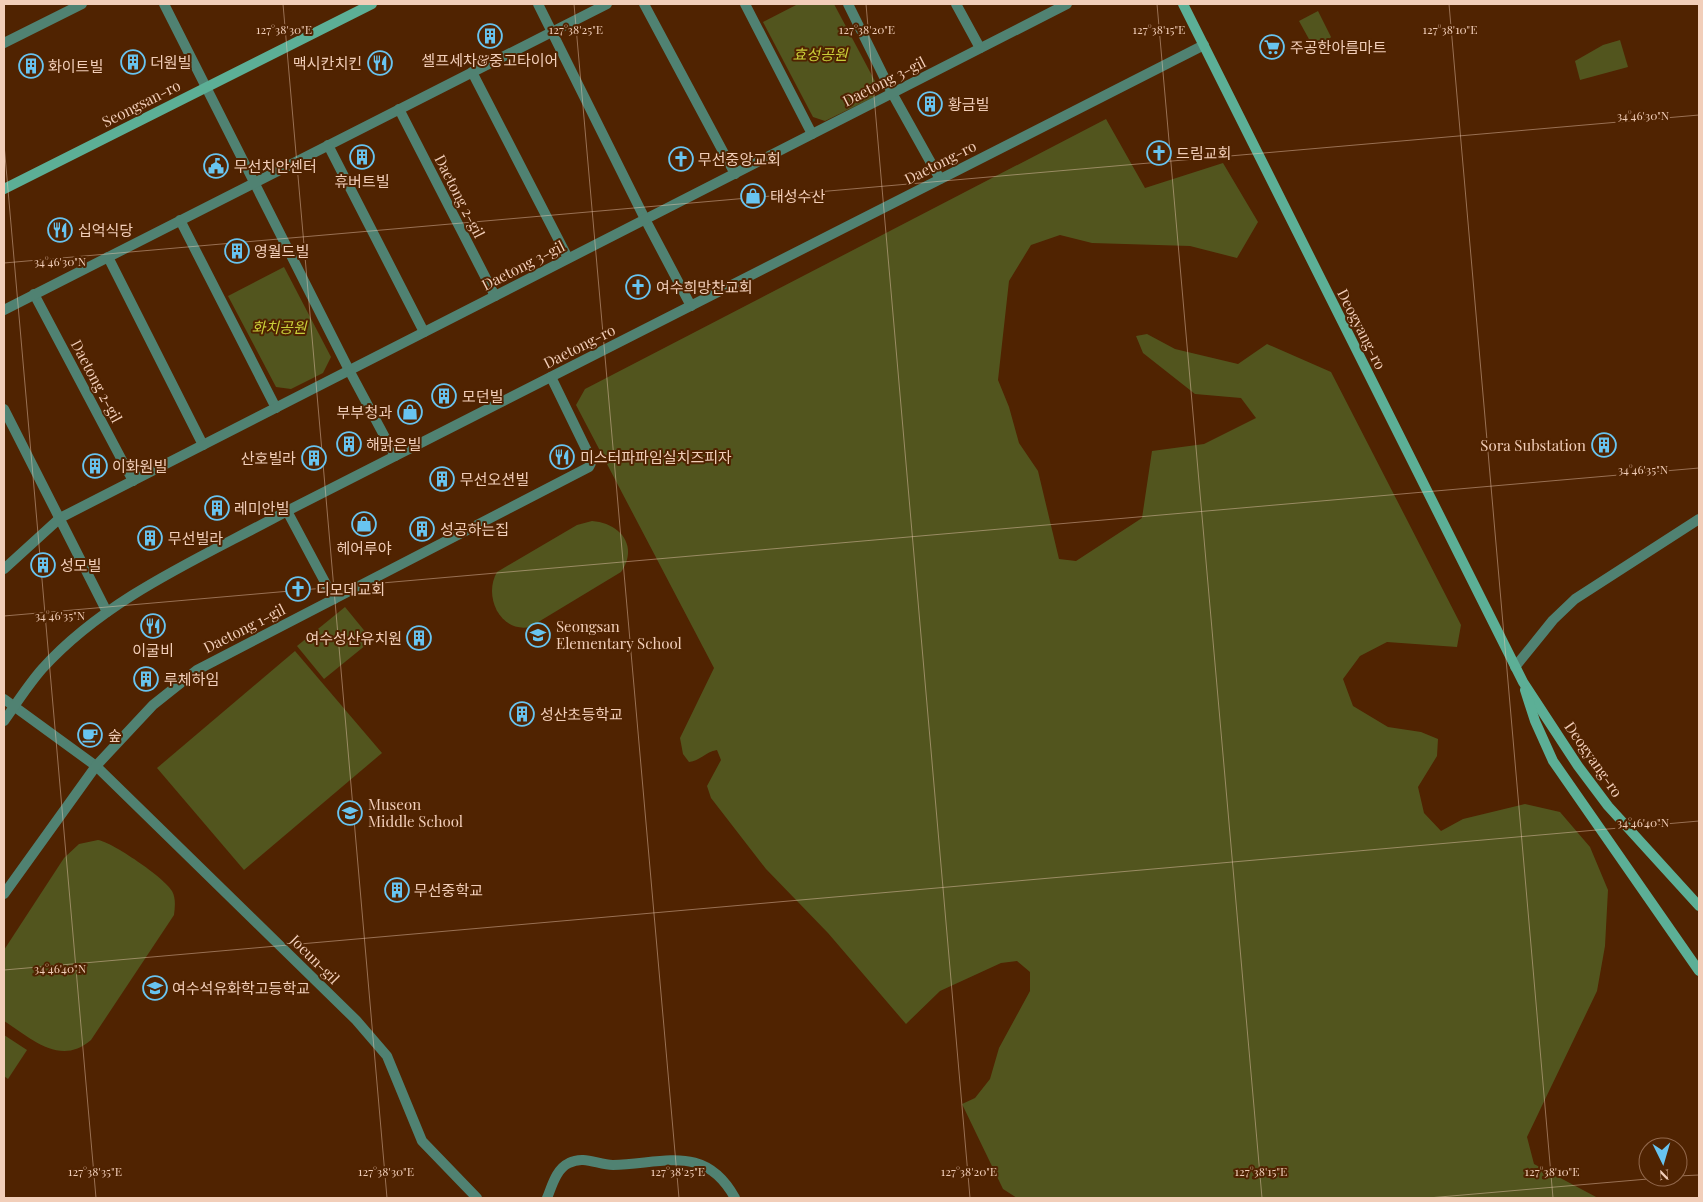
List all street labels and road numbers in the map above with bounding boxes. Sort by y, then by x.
street label: Daetong 3-gil [839,52,929,110]
street label: Seongsan-ro [98,75,184,131]
street label: Daetong-ro [901,135,979,189]
street label: Daetong 2-gil [430,151,490,241]
street label: Daetong 3-gil [478,236,568,294]
street label: Deogyang-ro [1333,285,1391,373]
street label: Daetong-ro [540,319,618,373]
street label: Daetong 2-gil [67,336,127,426]
street label: Daetong 1-gil [200,599,288,657]
street label: Deogyang-ro [1561,717,1627,801]
street label: Joeun-gil [285,929,344,988]

